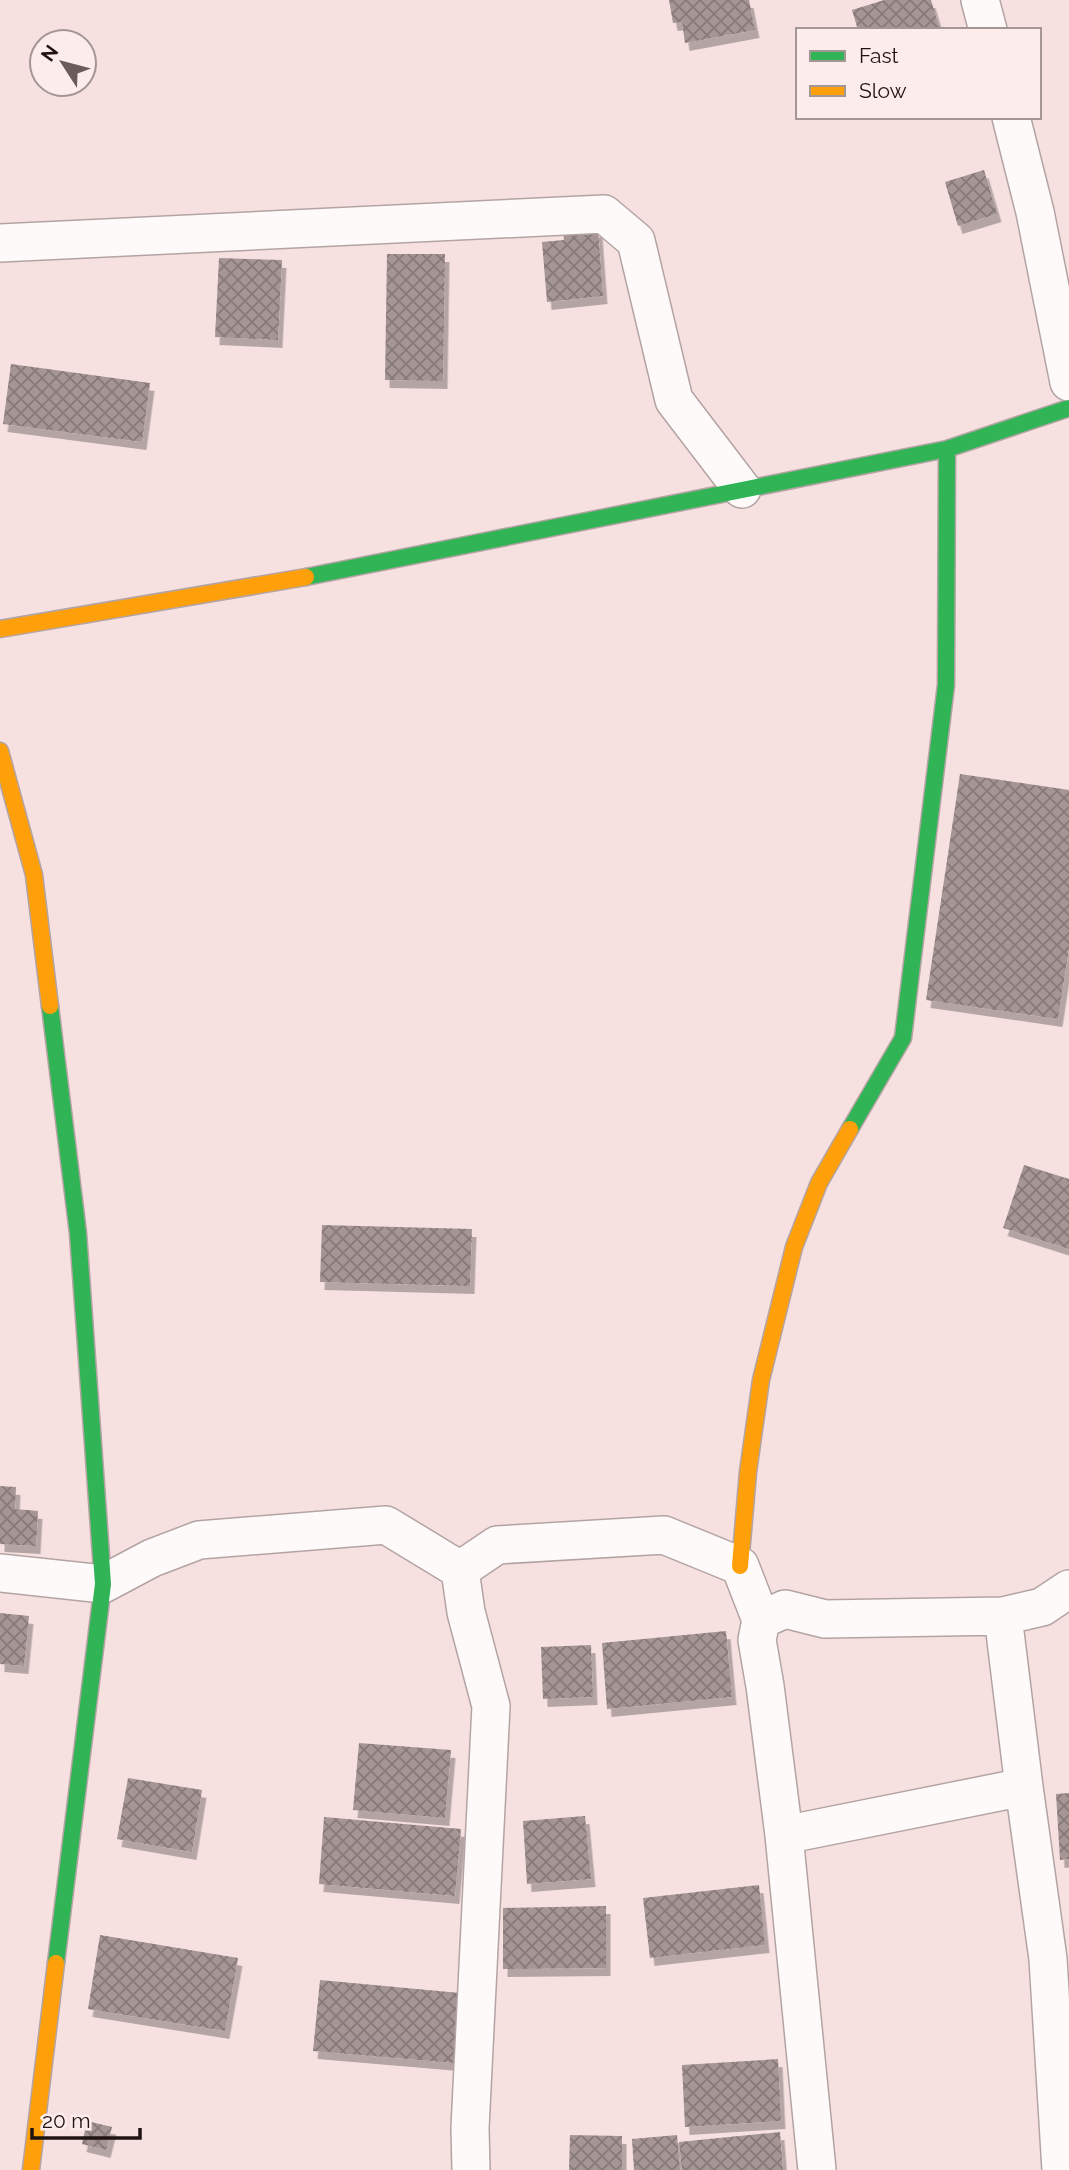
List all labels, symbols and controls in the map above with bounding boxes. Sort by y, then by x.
north arrow [28,28,98,98]
legend [796,28,1041,119]
text: N [36,41,62,65]
text: Fast [859,43,899,68]
text: Slow [859,78,907,103]
scale bar [32,2096,140,2140]
text: 20 m [42,2108,90,2133]

